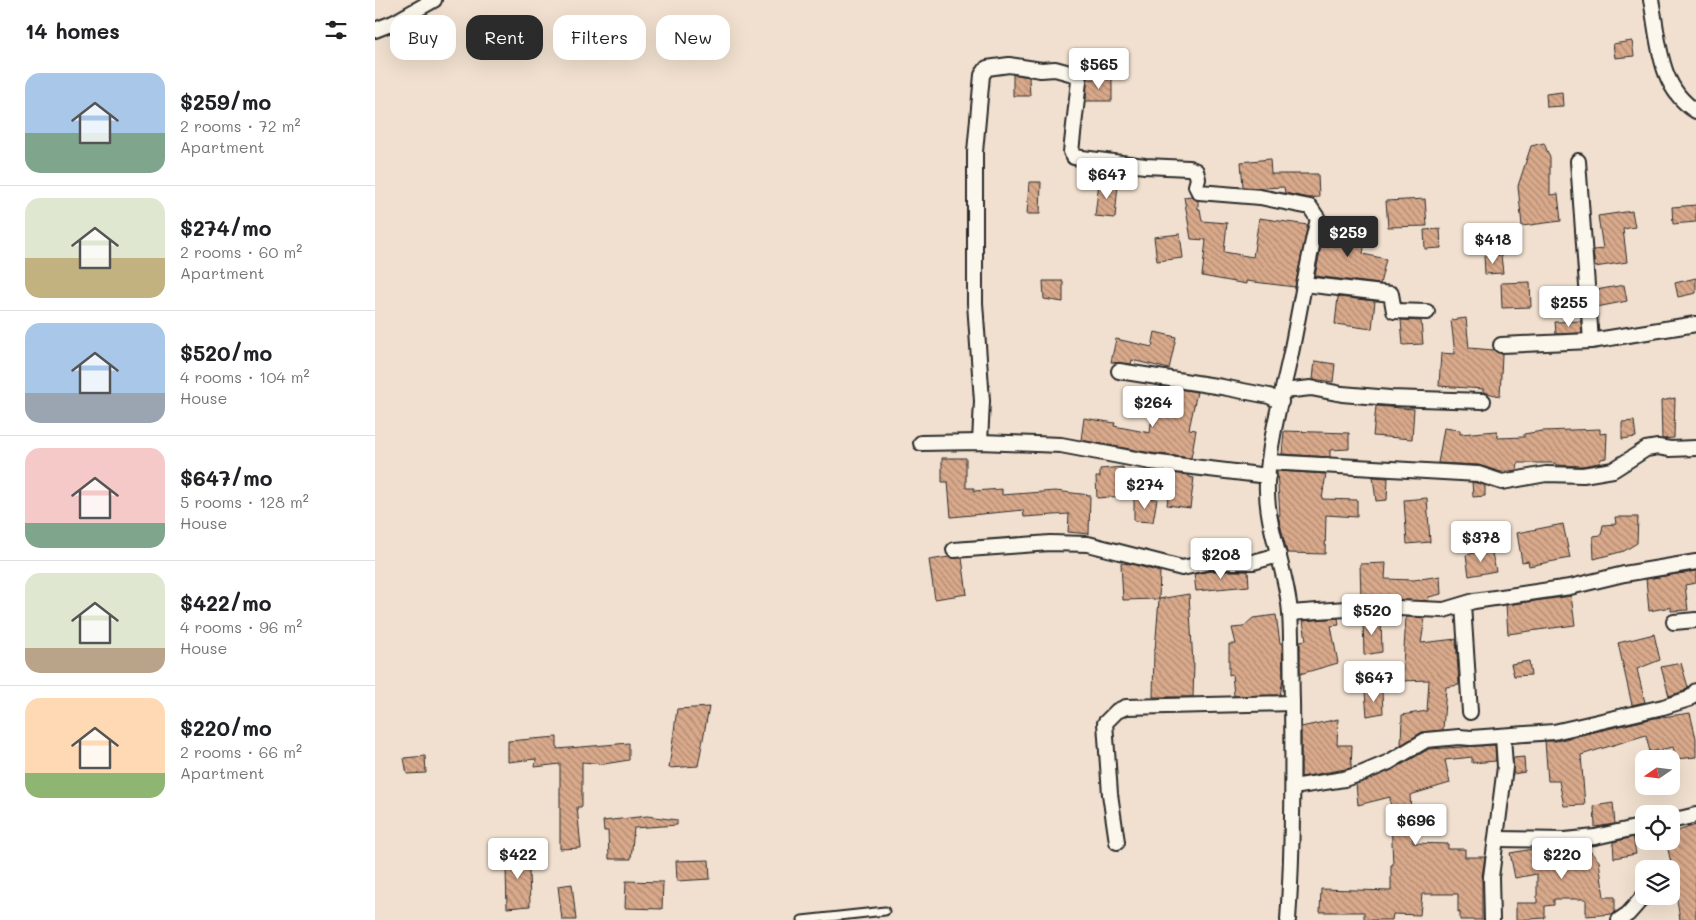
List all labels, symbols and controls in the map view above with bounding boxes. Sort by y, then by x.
chip: Buy [390,15,456,60]
chip: Rent [466,15,543,60]
chip: Filters [553,15,646,60]
chip: New [656,15,730,60]
icon: filters [322,16,350,44]
text: 14 homes [25,17,120,44]
pin: $565 [1069,48,1129,90]
text: $565 [1080,53,1118,74]
text: $259/mo [180,88,271,115]
icon: home [65,93,125,153]
text: 2 rooms · 72 m² [180,115,301,136]
text: Apartment [180,136,265,157]
pin: $647 [1077,158,1137,200]
text: $647 [1088,163,1126,184]
text: $274/mo [180,214,271,241]
pin: $259 [1318,216,1378,258]
icon: home [65,218,125,278]
text: $259 [1329,221,1367,242]
pin: $418 [1463,222,1523,265]
text: $418 [1474,228,1512,249]
text: 2 rooms · 60 m² [180,241,302,262]
text: Apartment [180,262,265,283]
pin: $255 [1539,286,1599,328]
text: $255 [1550,291,1588,312]
text: $520/mo [180,339,272,366]
icon: home [65,343,125,403]
text: 4 rooms · 104 m² [180,366,310,387]
pin: $264 [1123,386,1183,428]
text: House [180,387,227,408]
text: $264 [1134,391,1172,412]
text: $647/mo [180,464,272,491]
icon: home [65,468,125,528]
pin: $274 [1115,468,1175,510]
text: $274 [1126,473,1164,494]
text: 5 rooms · 128 m² [180,491,309,512]
text: House [180,512,227,533]
pin: $378 [1451,520,1511,563]
text: $378 [1462,526,1500,547]
pin: $208 [1191,538,1251,580]
text: $208 [1201,543,1241,564]
text: $422/mo [180,589,271,616]
icon: home [65,593,125,653]
pin: $520 [1342,594,1402,636]
text: $520 [1353,599,1391,620]
text: 4 rooms · 96 m² [180,616,302,637]
text: House [180,637,227,658]
pin: $647 [1344,660,1404,703]
text: $647 [1355,666,1393,687]
text: $220/mo [180,714,272,741]
icon: home [65,718,125,778]
text: 2 rooms · 66 m² [180,741,302,762]
north arrow [1635,750,1680,795]
map controls [1635,750,1680,905]
text: Apartment [180,762,265,783]
pin: $696 [1386,804,1446,846]
button: locate [1635,805,1680,850]
text: $696 [1397,809,1435,830]
pin: $422 [488,838,548,880]
pin: $220 [1532,838,1592,880]
text: $422 [499,843,537,864]
text: $220 [1543,843,1581,864]
button: layers [1635,860,1680,905]

